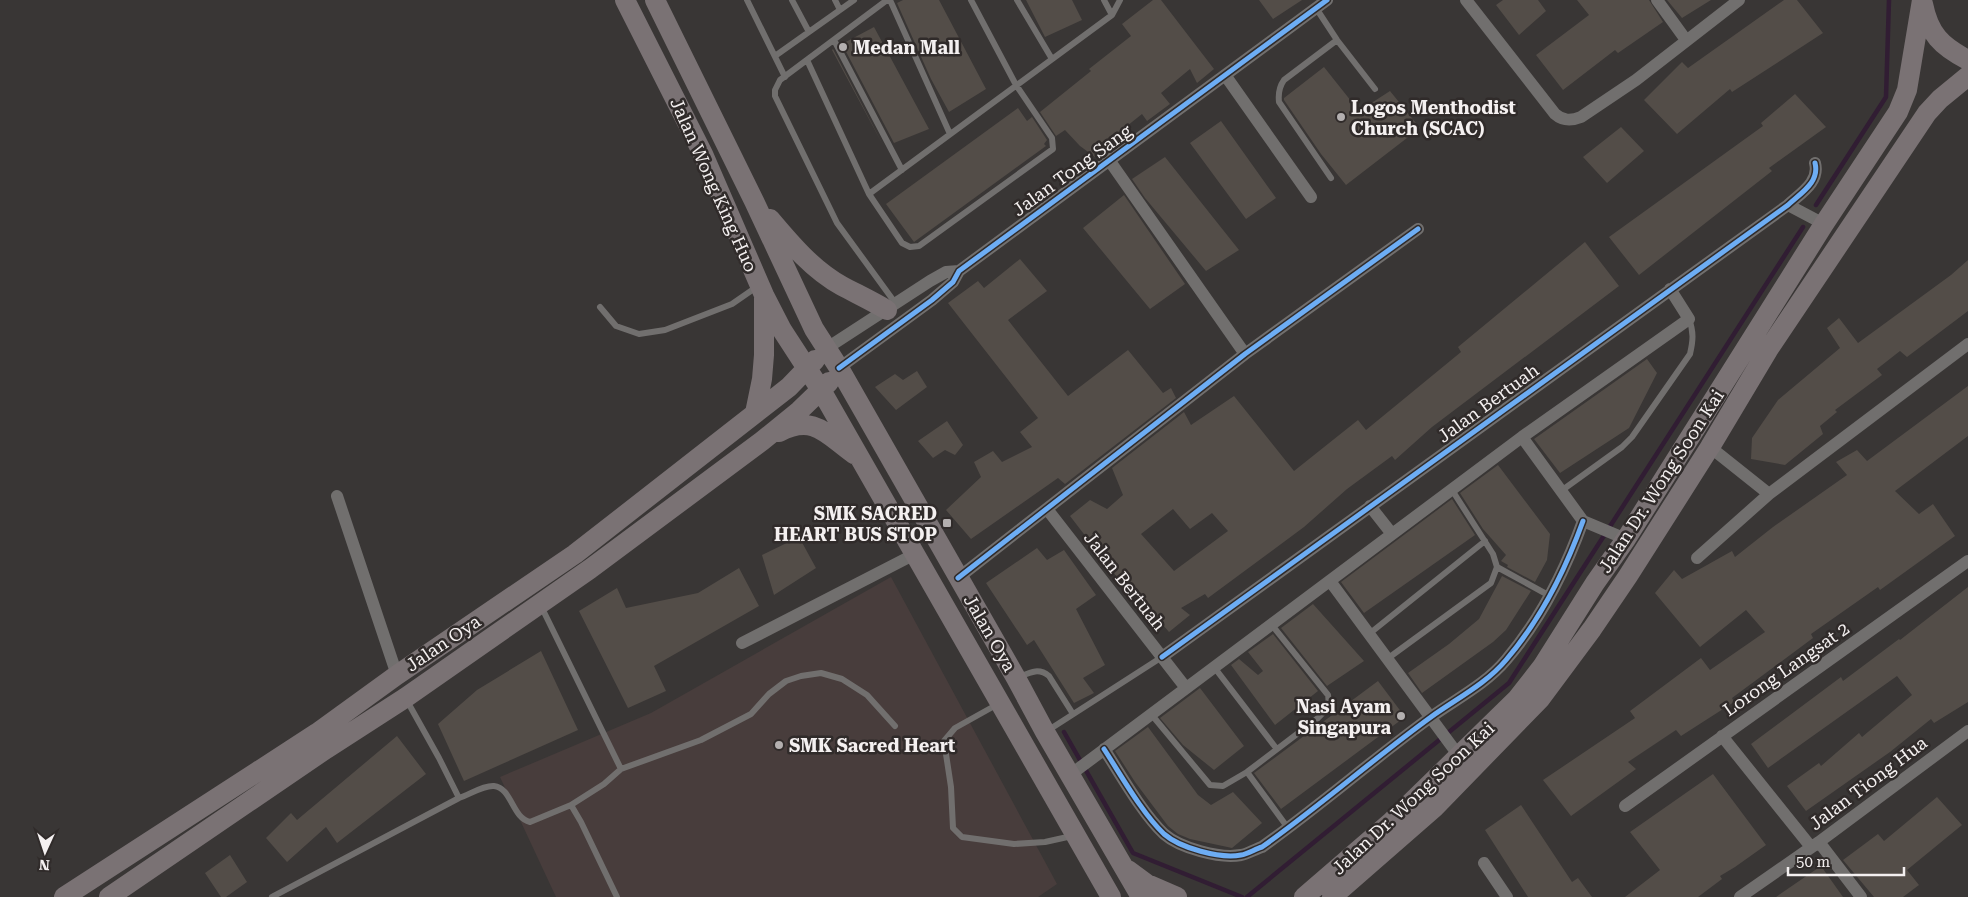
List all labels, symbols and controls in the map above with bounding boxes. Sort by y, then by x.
place label: Medan Mall [853,37,960,58]
marker: Medan Mall [837,41,849,53]
street label: Jalan Wong King Huo [666,95,762,275]
place label: Logos Menthodist Church (SCAC) [1351,97,1516,139]
marker: Logos Menthodist Church (SCAC) [1335,111,1347,123]
street label: Jalan Tong Sang [1008,119,1136,220]
street label: Jalan Bertuah [1433,359,1543,447]
street label: Jalan Dr. Wong Soon Kai [1594,385,1728,576]
place label: SMK SACRED HEART BUS STOP [774,503,938,545]
marker: SMK SACRED HEART BUS STOP [941,517,953,529]
street label: Jalan Bertuah [1080,527,1170,635]
street label: Jalan Oya [960,591,1021,675]
street label: Jalan Oya [402,610,484,676]
street label: Lorong Langsat 2 [1719,618,1853,720]
place label: Nasi Ayam Singapura [1296,696,1392,738]
marker: Nasi Ayam Singapura [1395,710,1407,722]
street label: Jalan Dr. Wong Soon Kai [1328,717,1499,879]
street label: Jalan Tiong Hua [1805,732,1931,834]
place label: SMK Sacred Heart [789,735,955,756]
marker: SMK Sacred Heart [773,739,785,751]
north arrow [20,827,70,877]
scale bar [1788,844,1904,876]
text: 50 m [1796,853,1831,871]
text: N [38,857,50,873]

